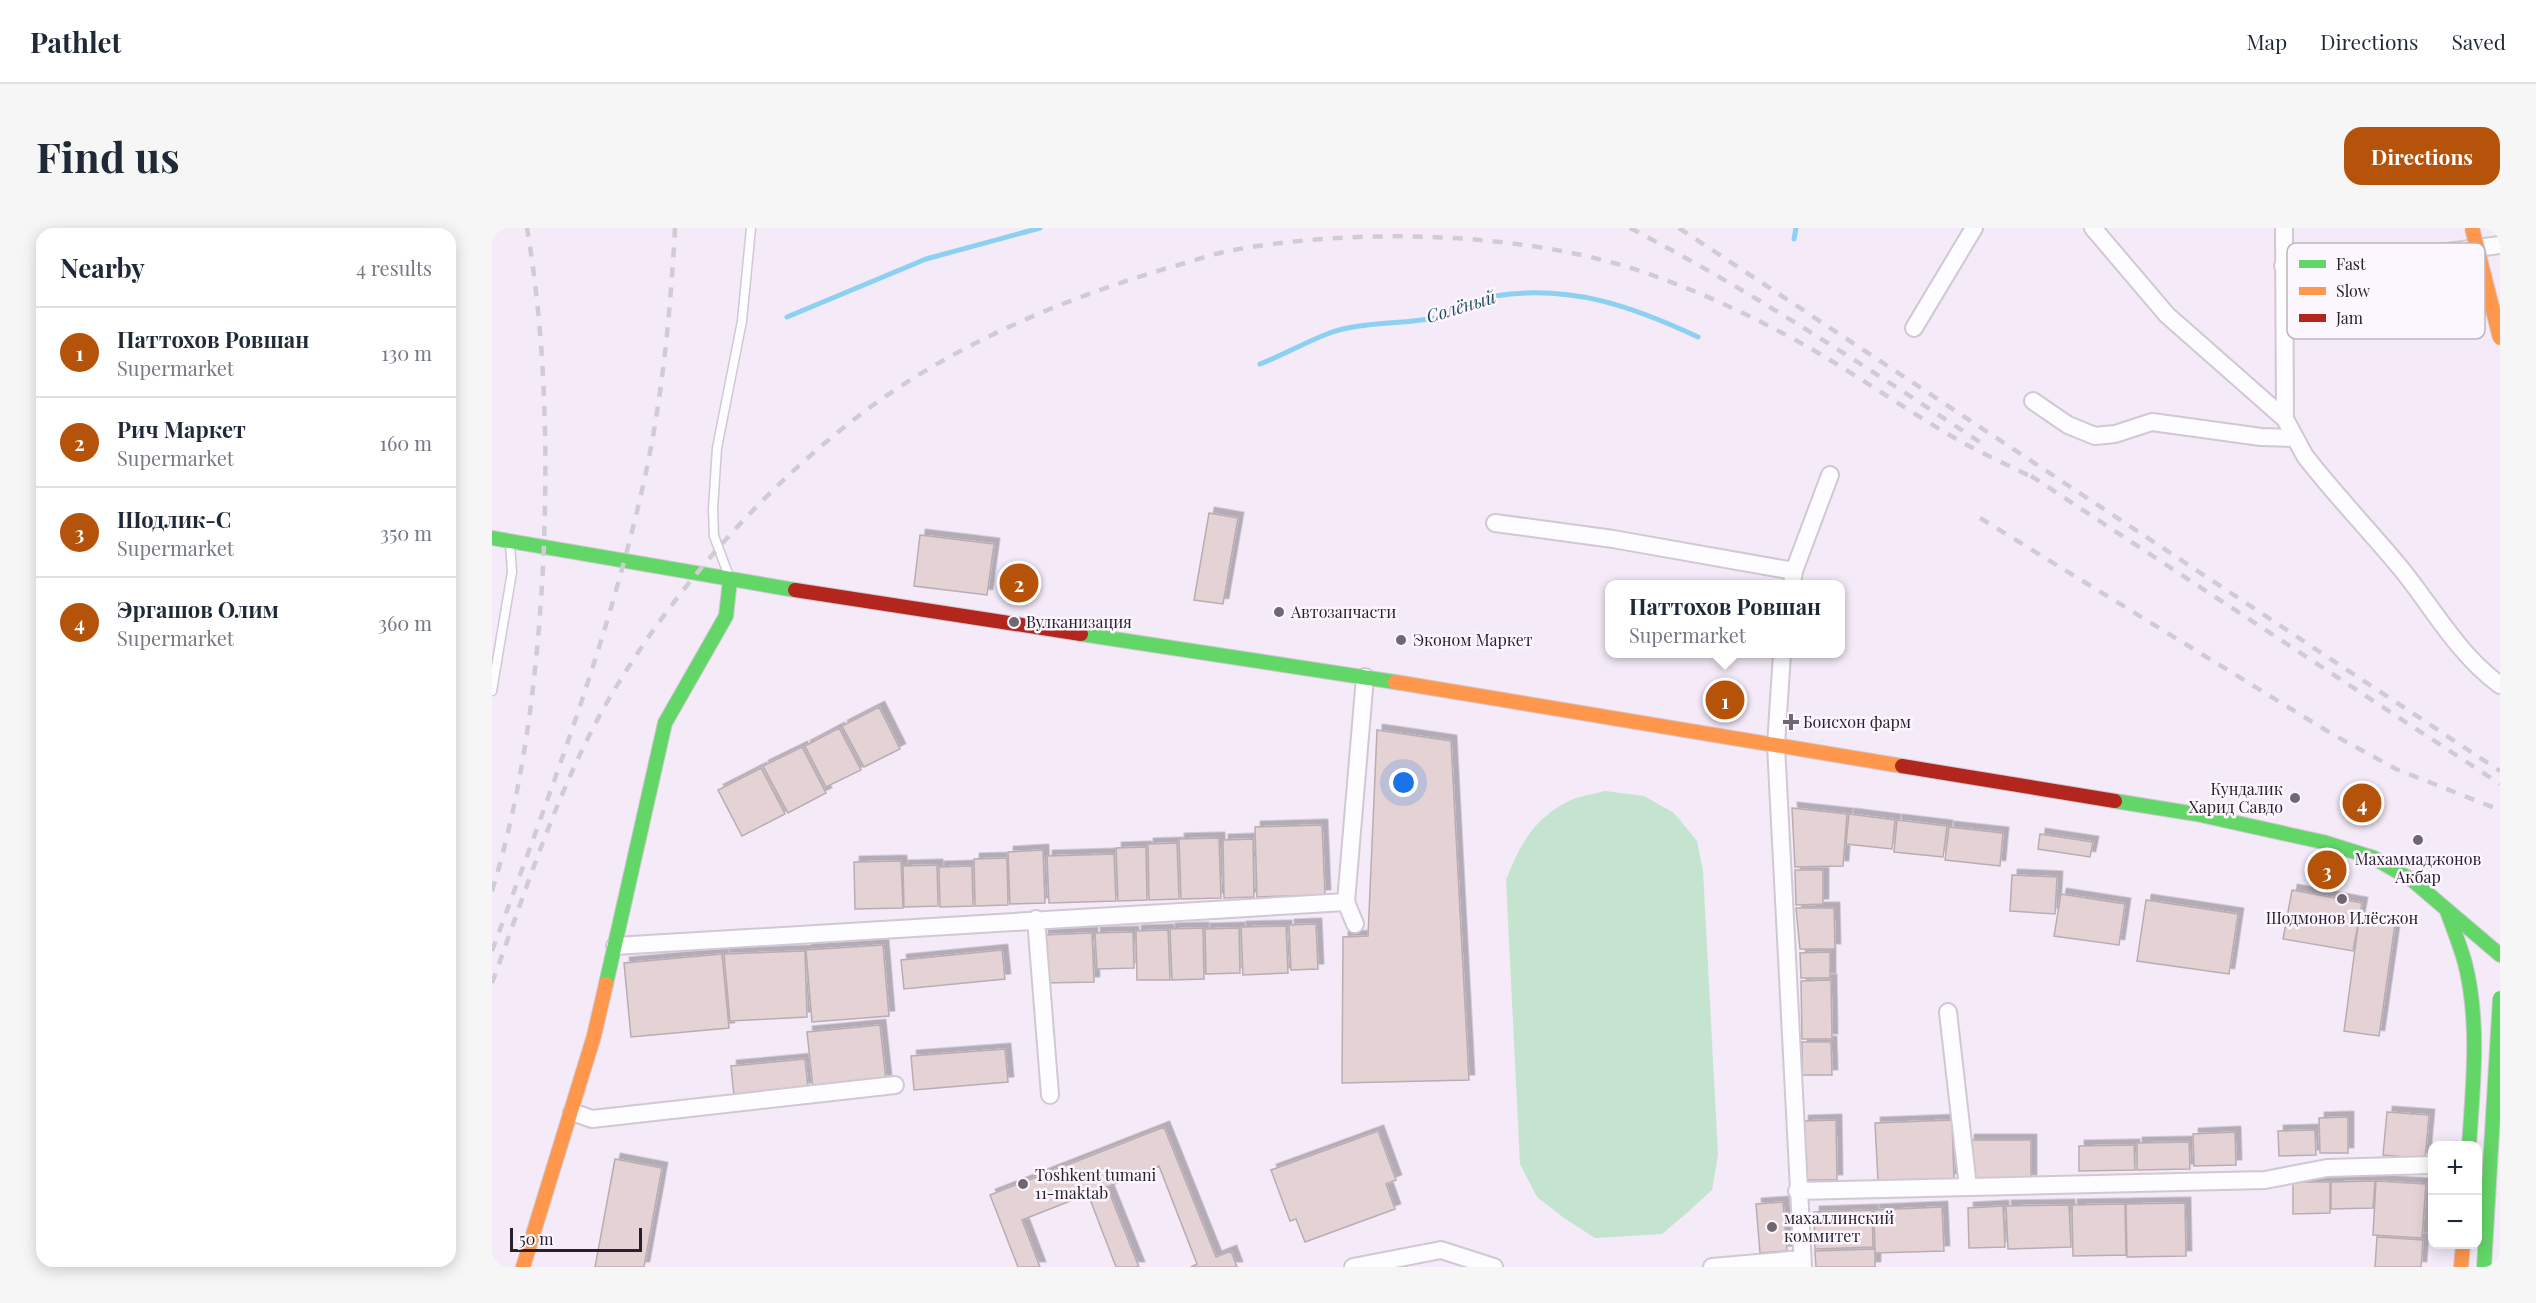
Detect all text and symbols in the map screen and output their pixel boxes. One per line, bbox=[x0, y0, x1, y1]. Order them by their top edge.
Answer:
text: Pathlet bbox=[30, 23, 121, 60]
text: Map bbox=[2246, 27, 2287, 55]
text: Directions bbox=[2320, 27, 2418, 55]
text: Saved bbox=[2451, 27, 2506, 55]
button: Directions bbox=[2344, 127, 2500, 185]
text: Find us bbox=[36, 128, 180, 184]
legend bbox=[2287, 243, 2485, 339]
text: Nearby bbox=[60, 250, 145, 285]
text: Fast bbox=[2336, 253, 2366, 274]
text: 4 results bbox=[356, 254, 432, 281]
text: Slow bbox=[2336, 280, 2371, 301]
water label: Солёный bbox=[1423, 284, 1499, 328]
text: Jam bbox=[2335, 307, 2363, 328]
text: Паттохов Ровшан bbox=[117, 324, 309, 354]
text: 1 bbox=[76, 339, 83, 366]
text: 130 m bbox=[381, 339, 432, 366]
text: Supermarket bbox=[117, 354, 234, 381]
text: Рич Маркет bbox=[117, 414, 246, 444]
text: 2 bbox=[74, 429, 85, 456]
text: 160 m bbox=[380, 429, 432, 456]
text: Supermarket bbox=[117, 444, 234, 471]
text: Шодлик-С bbox=[117, 504, 231, 534]
text: 3 bbox=[75, 519, 84, 546]
text: 350 m bbox=[380, 519, 432, 546]
text: Supermarket bbox=[117, 534, 234, 561]
pin: 2 bbox=[1000, 560, 1038, 606]
popup bbox=[1605, 580, 1845, 658]
text: Паттохов Ровшан bbox=[1629, 591, 1821, 621]
text: Эргашов Олим bbox=[117, 594, 279, 624]
place label: Автозапчасти bbox=[1290, 601, 1396, 622]
marker: Автозапчасти bbox=[1272, 605, 1286, 619]
text: 4 bbox=[74, 609, 85, 636]
text: 360 m bbox=[378, 609, 432, 636]
place label: Вулканизация bbox=[1026, 611, 1132, 632]
marker: Вулканизация bbox=[1007, 615, 1021, 629]
text: Supermarket bbox=[1629, 621, 1746, 648]
text: Supermarket bbox=[117, 624, 234, 651]
place label: Эконом Маркет bbox=[1413, 629, 1533, 650]
marker: Эконом Маркет bbox=[1394, 633, 1408, 647]
pin: 1 bbox=[1706, 678, 1744, 722]
place label: Боисхон фарм bbox=[1803, 711, 1911, 732]
marker: Боисхон фарм bbox=[1784, 715, 1798, 729]
your location bbox=[1389, 768, 1418, 797]
place label: Кундалик Харид Савдо bbox=[2189, 778, 2283, 817]
pin: 4 bbox=[2342, 780, 2382, 826]
marker: Кундалик Харид Савдо bbox=[2288, 791, 2302, 805]
marker: Махаммаджонов Акбар bbox=[2411, 833, 2425, 847]
pin: 3 bbox=[2308, 848, 2346, 892]
place label: Махаммаджонов Акбар bbox=[2355, 848, 2481, 887]
marker: Шодмонов Илёсжон bbox=[2335, 892, 2349, 906]
place label: Шодмонов Илёсжон bbox=[2266, 907, 2418, 928]
map controls bbox=[2428, 1141, 2482, 1249]
button: + bbox=[2428, 1141, 2482, 1195]
place label: Toshkent tumani 11-maktab bbox=[1035, 1164, 1156, 1203]
marker: Toshkent tumani 11-maktab bbox=[1016, 1177, 1030, 1191]
button: − bbox=[2428, 1195, 2482, 1249]
place label: махаллинский коммитет bbox=[1784, 1207, 1894, 1246]
marker: махаллинский коммитет bbox=[1765, 1220, 1779, 1234]
scale bar bbox=[510, 1225, 642, 1252]
text: 50 m bbox=[519, 1228, 553, 1249]

